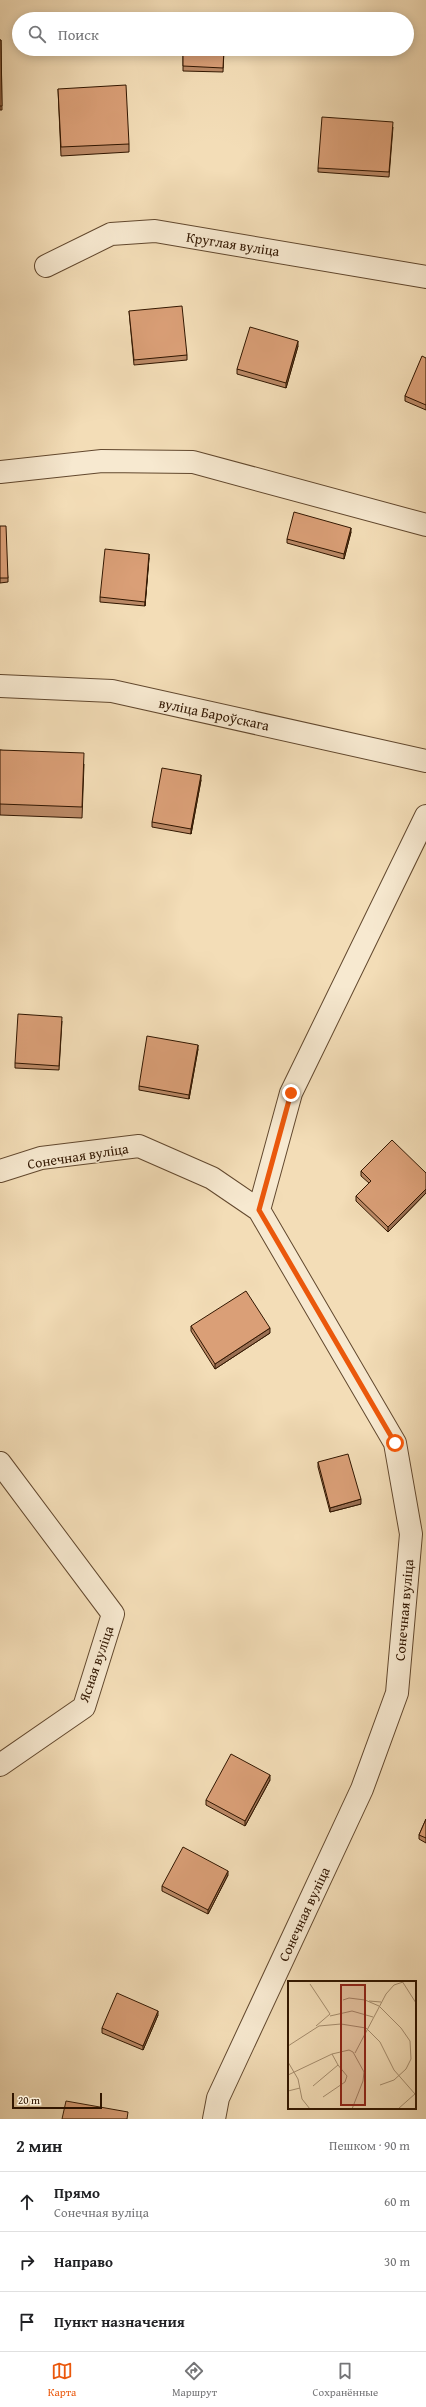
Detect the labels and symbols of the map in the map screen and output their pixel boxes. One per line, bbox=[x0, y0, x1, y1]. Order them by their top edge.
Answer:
street label: Круглая вуліца bbox=[185, 227, 281, 261]
street label: вуліца Бароўскага bbox=[157, 693, 271, 736]
route end bbox=[282, 1084, 300, 1102]
street label: Сонечная вуліца bbox=[26, 1138, 130, 1174]
route start bbox=[386, 1434, 404, 1452]
street label: Сонечная вуліца bbox=[390, 1558, 418, 1662]
street label: Ясная вуліца bbox=[73, 1623, 119, 1706]
street label: Сонечная вуліца bbox=[273, 1863, 335, 1965]
inset map bbox=[288, 1981, 416, 2109]
scale bar bbox=[12, 2091, 102, 2110]

